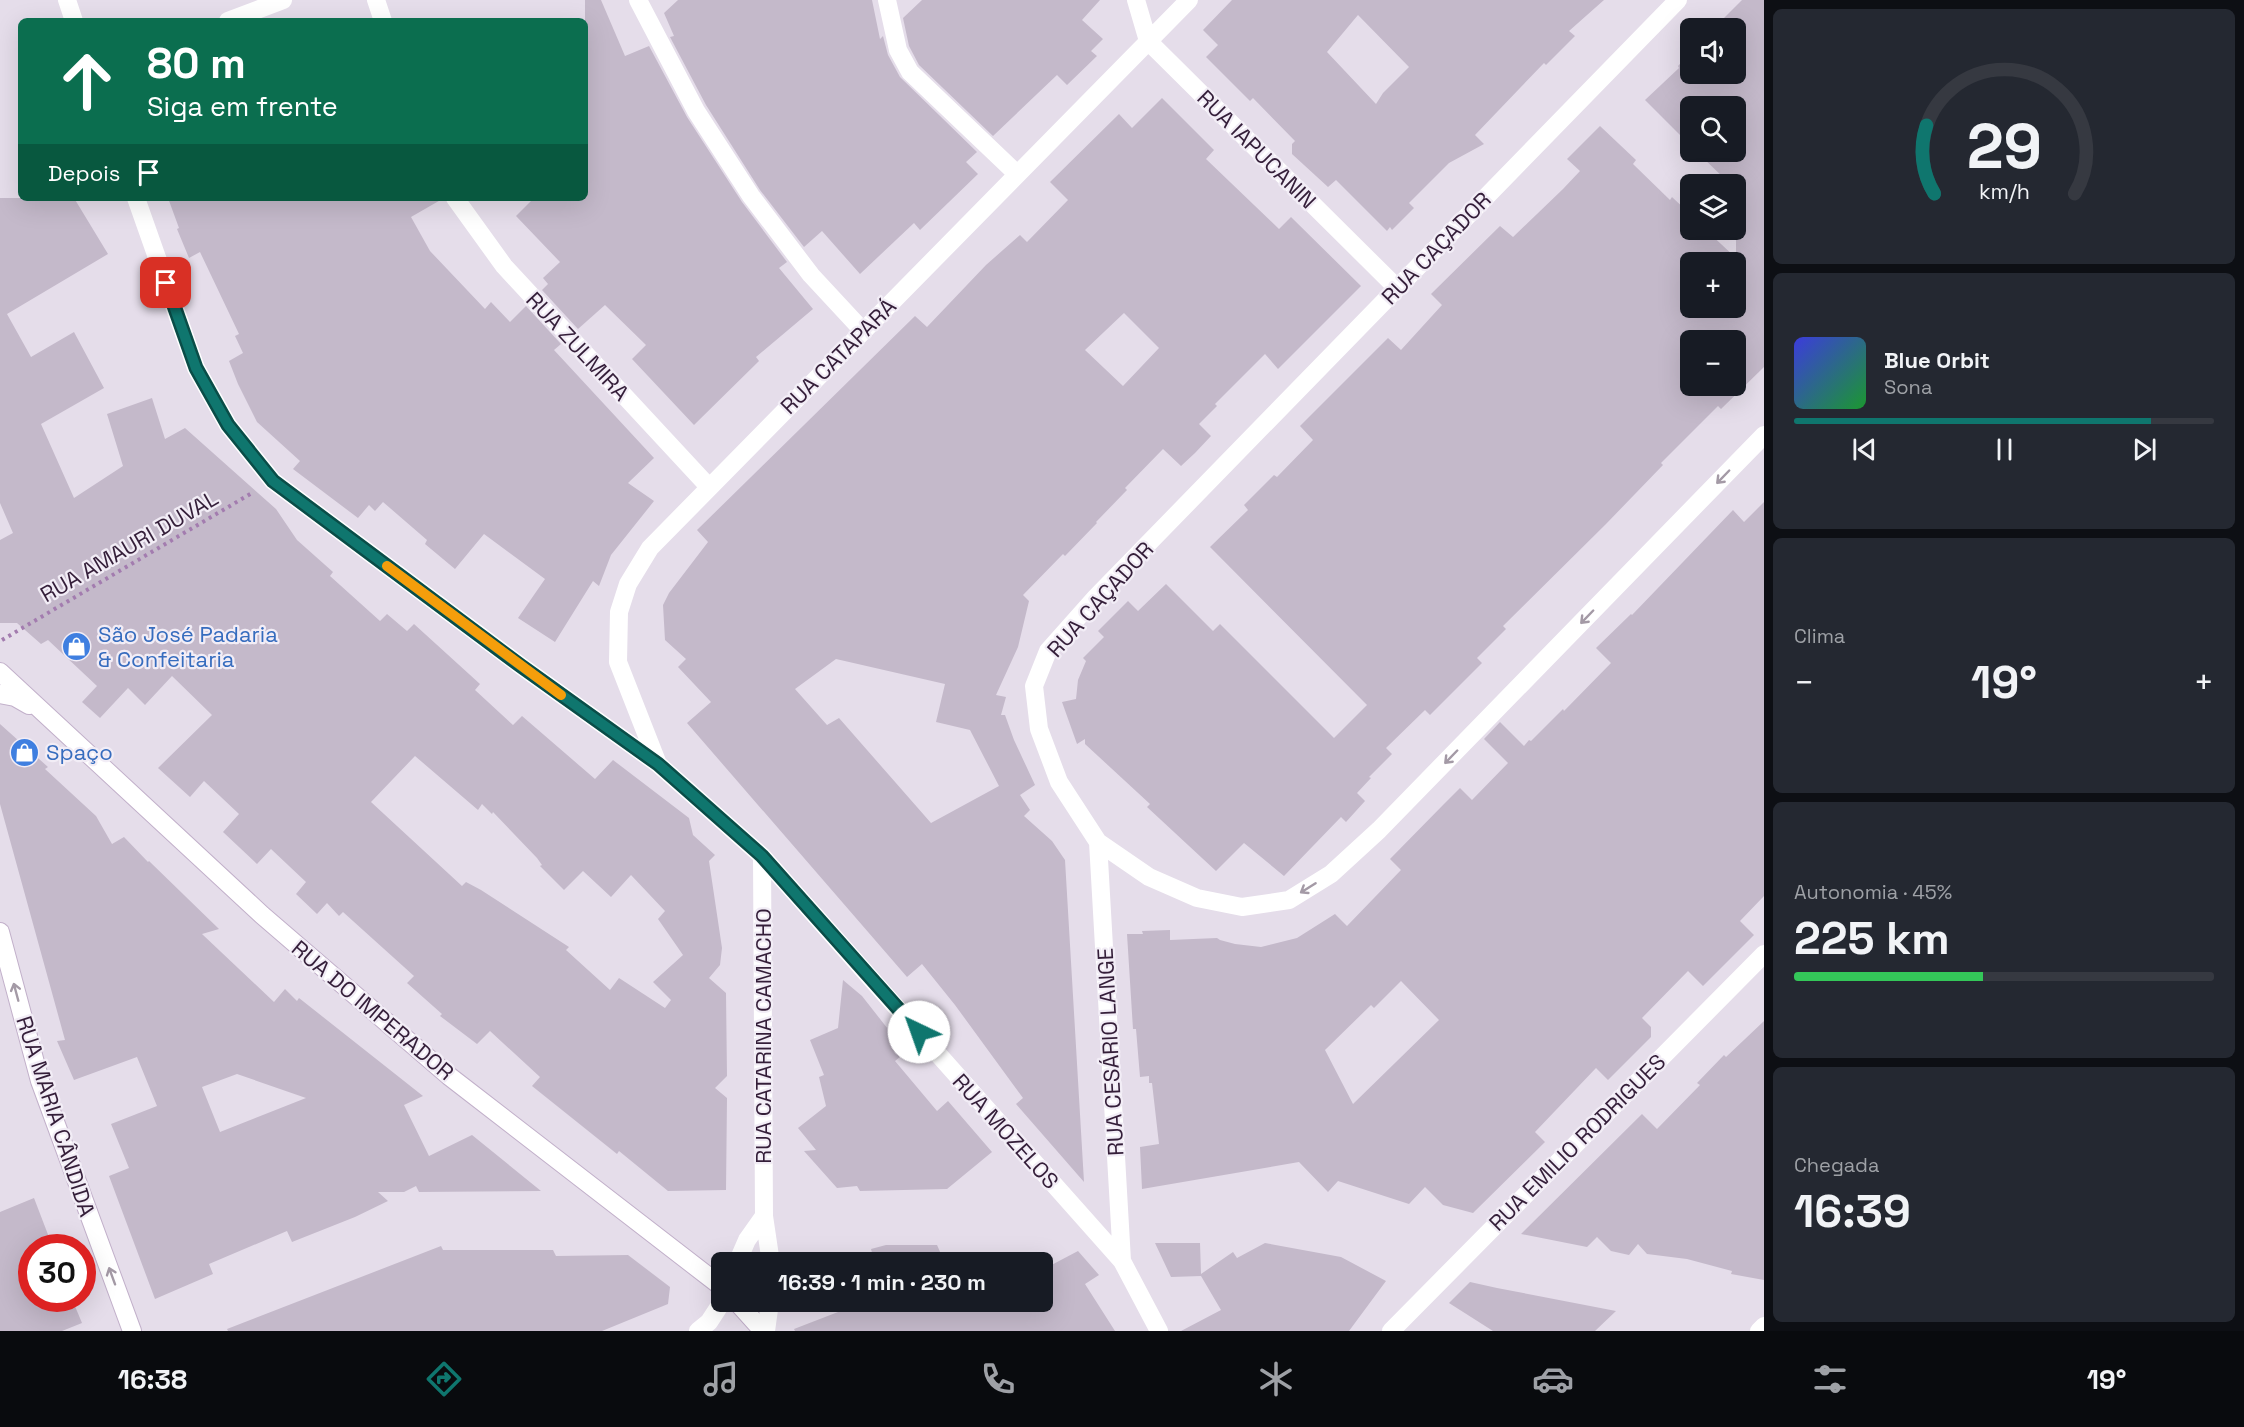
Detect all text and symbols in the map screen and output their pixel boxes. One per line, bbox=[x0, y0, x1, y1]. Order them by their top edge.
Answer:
map controls bbox=[1680, 18, 1746, 396]
button: sound bbox=[1680, 18, 1746, 84]
text: 80 m bbox=[147, 37, 246, 90]
icon: ahead bbox=[48, 42, 126, 120]
street label: RUA IAPUCANIN bbox=[1192, 84, 1322, 214]
text: Siga em frente bbox=[147, 89, 338, 124]
button: search bbox=[1680, 96, 1746, 162]
text: 29 bbox=[1966, 107, 2042, 186]
icon: arrive bbox=[132, 156, 165, 189]
text: Depois bbox=[48, 159, 120, 187]
button: layers bbox=[1680, 174, 1746, 240]
text: km/h bbox=[1978, 178, 2030, 205]
street label: RUA CAÇADOR bbox=[1375, 186, 1497, 310]
button: + bbox=[1680, 252, 1746, 318]
pin bbox=[140, 257, 191, 308]
icon: arrive bbox=[149, 266, 182, 299]
street label: RUA ZULMIRA bbox=[520, 286, 636, 406]
street label: RUA CATAPARÁ bbox=[774, 292, 902, 420]
button: − bbox=[1680, 330, 1746, 396]
text: Blue Orbit bbox=[1884, 346, 1990, 374]
text: Sona bbox=[1884, 374, 1932, 400]
icon: previous bbox=[1848, 433, 1881, 466]
icon: pause bbox=[1988, 433, 2021, 466]
icon: next bbox=[2128, 433, 2161, 466]
one-way arrow bbox=[1717, 469, 1731, 484]
street label: RUA AMAURI DUVAL bbox=[35, 484, 223, 608]
street label: RUA CAÇADOR bbox=[1041, 535, 1159, 663]
one-way arrow bbox=[1580, 609, 1595, 624]
place label: São José Padaria & Confeitaria bbox=[98, 620, 278, 673]
text: Clima bbox=[1794, 623, 1845, 649]
shop icon: São José Padaria & Confeitaria bbox=[61, 631, 93, 663]
text: 19° bbox=[1971, 654, 2037, 711]
text: − bbox=[1794, 662, 1814, 704]
text: + bbox=[2194, 662, 2214, 704]
shop icon: Spaço bbox=[9, 736, 41, 768]
place label: Spaço bbox=[46, 738, 113, 766]
one-way arrow bbox=[1444, 749, 1459, 764]
text: Autonomia · 45% bbox=[1794, 879, 1952, 905]
one-way arrow bbox=[1300, 882, 1317, 894]
street label: RUA CATARINA CAMACHO bbox=[749, 908, 777, 1164]
text: 225 km bbox=[1794, 910, 1950, 967]
street label: RUA DO IMPERADOR bbox=[286, 934, 460, 1086]
street label: RUA CESÁRIO LANGE bbox=[1091, 947, 1129, 1157]
one-way arrow bbox=[10, 983, 21, 1002]
position arrow bbox=[887, 1000, 951, 1064]
street label: RUA MARIA CÂNDIDA bbox=[10, 1012, 102, 1220]
street label: RUA EMILIO RODRIGUES bbox=[1483, 1048, 1671, 1236]
street label: RUA MOZELOS bbox=[947, 1067, 1065, 1195]
text: Chegada bbox=[1794, 1152, 1879, 1178]
text: 16:39 bbox=[1794, 1183, 1911, 1240]
speed limit sign: 30 bbox=[18, 1234, 96, 1312]
one-way arrow bbox=[105, 1267, 116, 1286]
text: 16:39 · 1 min · 230 m bbox=[778, 1268, 986, 1296]
icon: directions bbox=[423, 1358, 465, 1400]
icon: music bbox=[700, 1358, 742, 1400]
icon: phone bbox=[977, 1358, 1019, 1400]
icon: climate bbox=[1255, 1358, 1297, 1400]
icon: car bbox=[1532, 1358, 1574, 1400]
icon: filters bbox=[1809, 1358, 1851, 1400]
text: 16:38 bbox=[118, 1362, 187, 1397]
text: 19° bbox=[2087, 1362, 2126, 1397]

